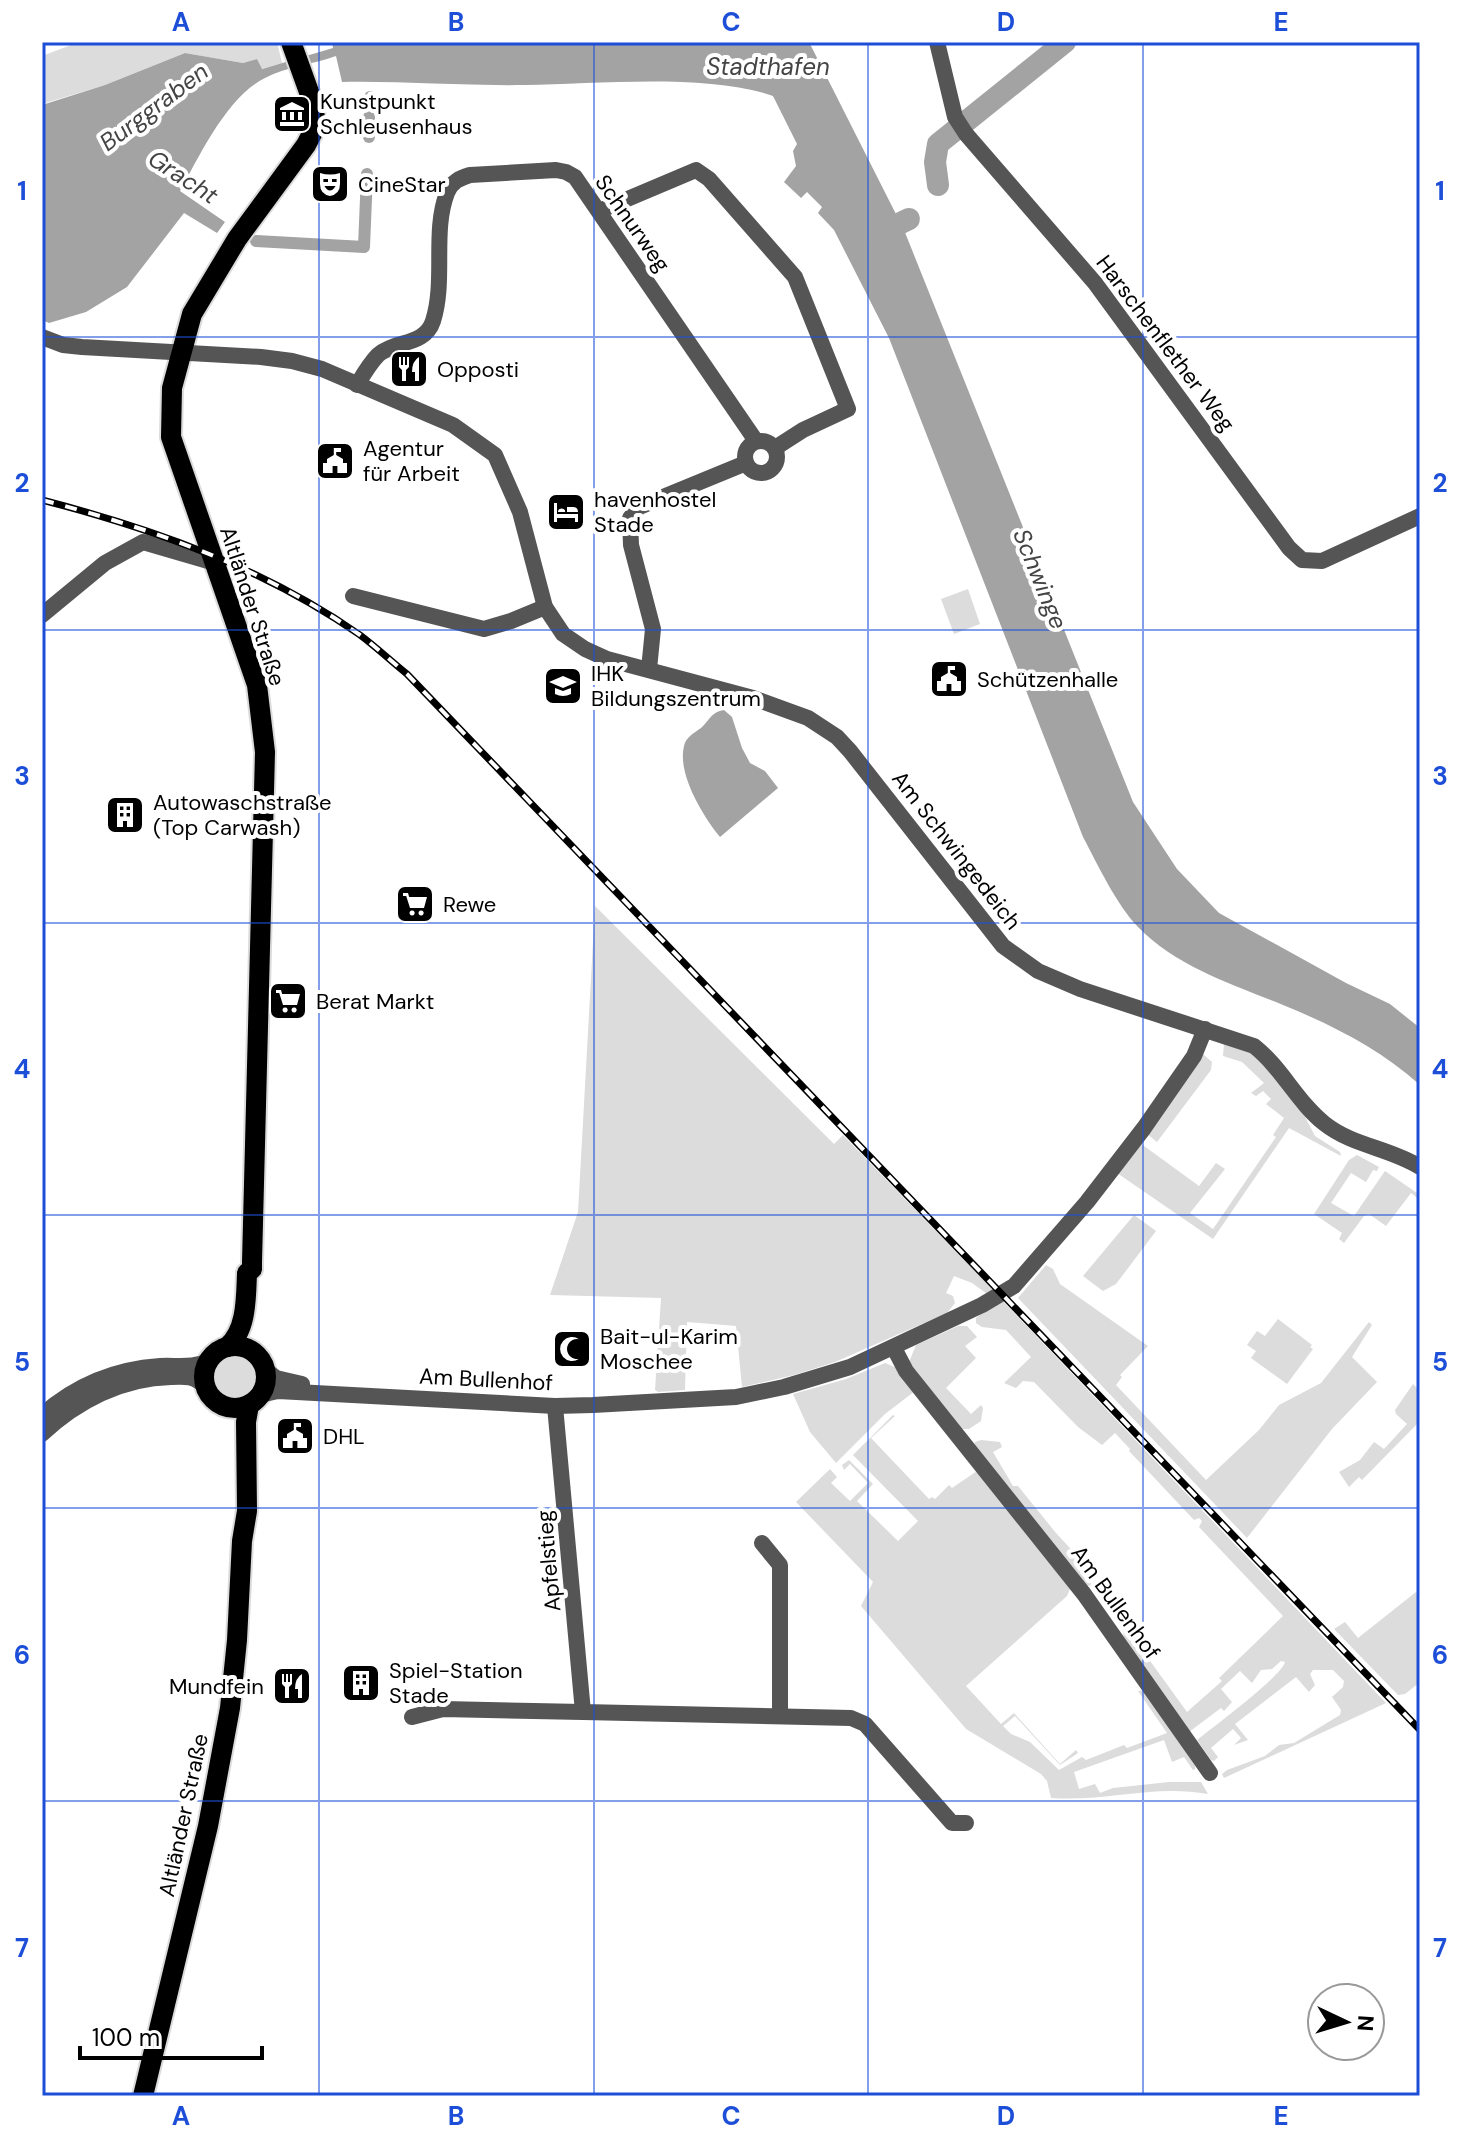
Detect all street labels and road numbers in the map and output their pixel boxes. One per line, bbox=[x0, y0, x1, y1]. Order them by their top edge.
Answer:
street label: Schnurweg bbox=[588, 169, 677, 278]
street label: Harschenflether Weg bbox=[1090, 249, 1241, 437]
street label: Altländer Straße bbox=[213, 523, 292, 690]
street label: Am Schwingedeich bbox=[885, 765, 1028, 936]
street label: Am Bullenhof bbox=[418, 1362, 554, 1397]
street label: Apfelstieg bbox=[530, 1509, 567, 1613]
street label: Am Bullenhof bbox=[1064, 1540, 1167, 1665]
street label: Altländer Straße bbox=[152, 1731, 215, 1899]

